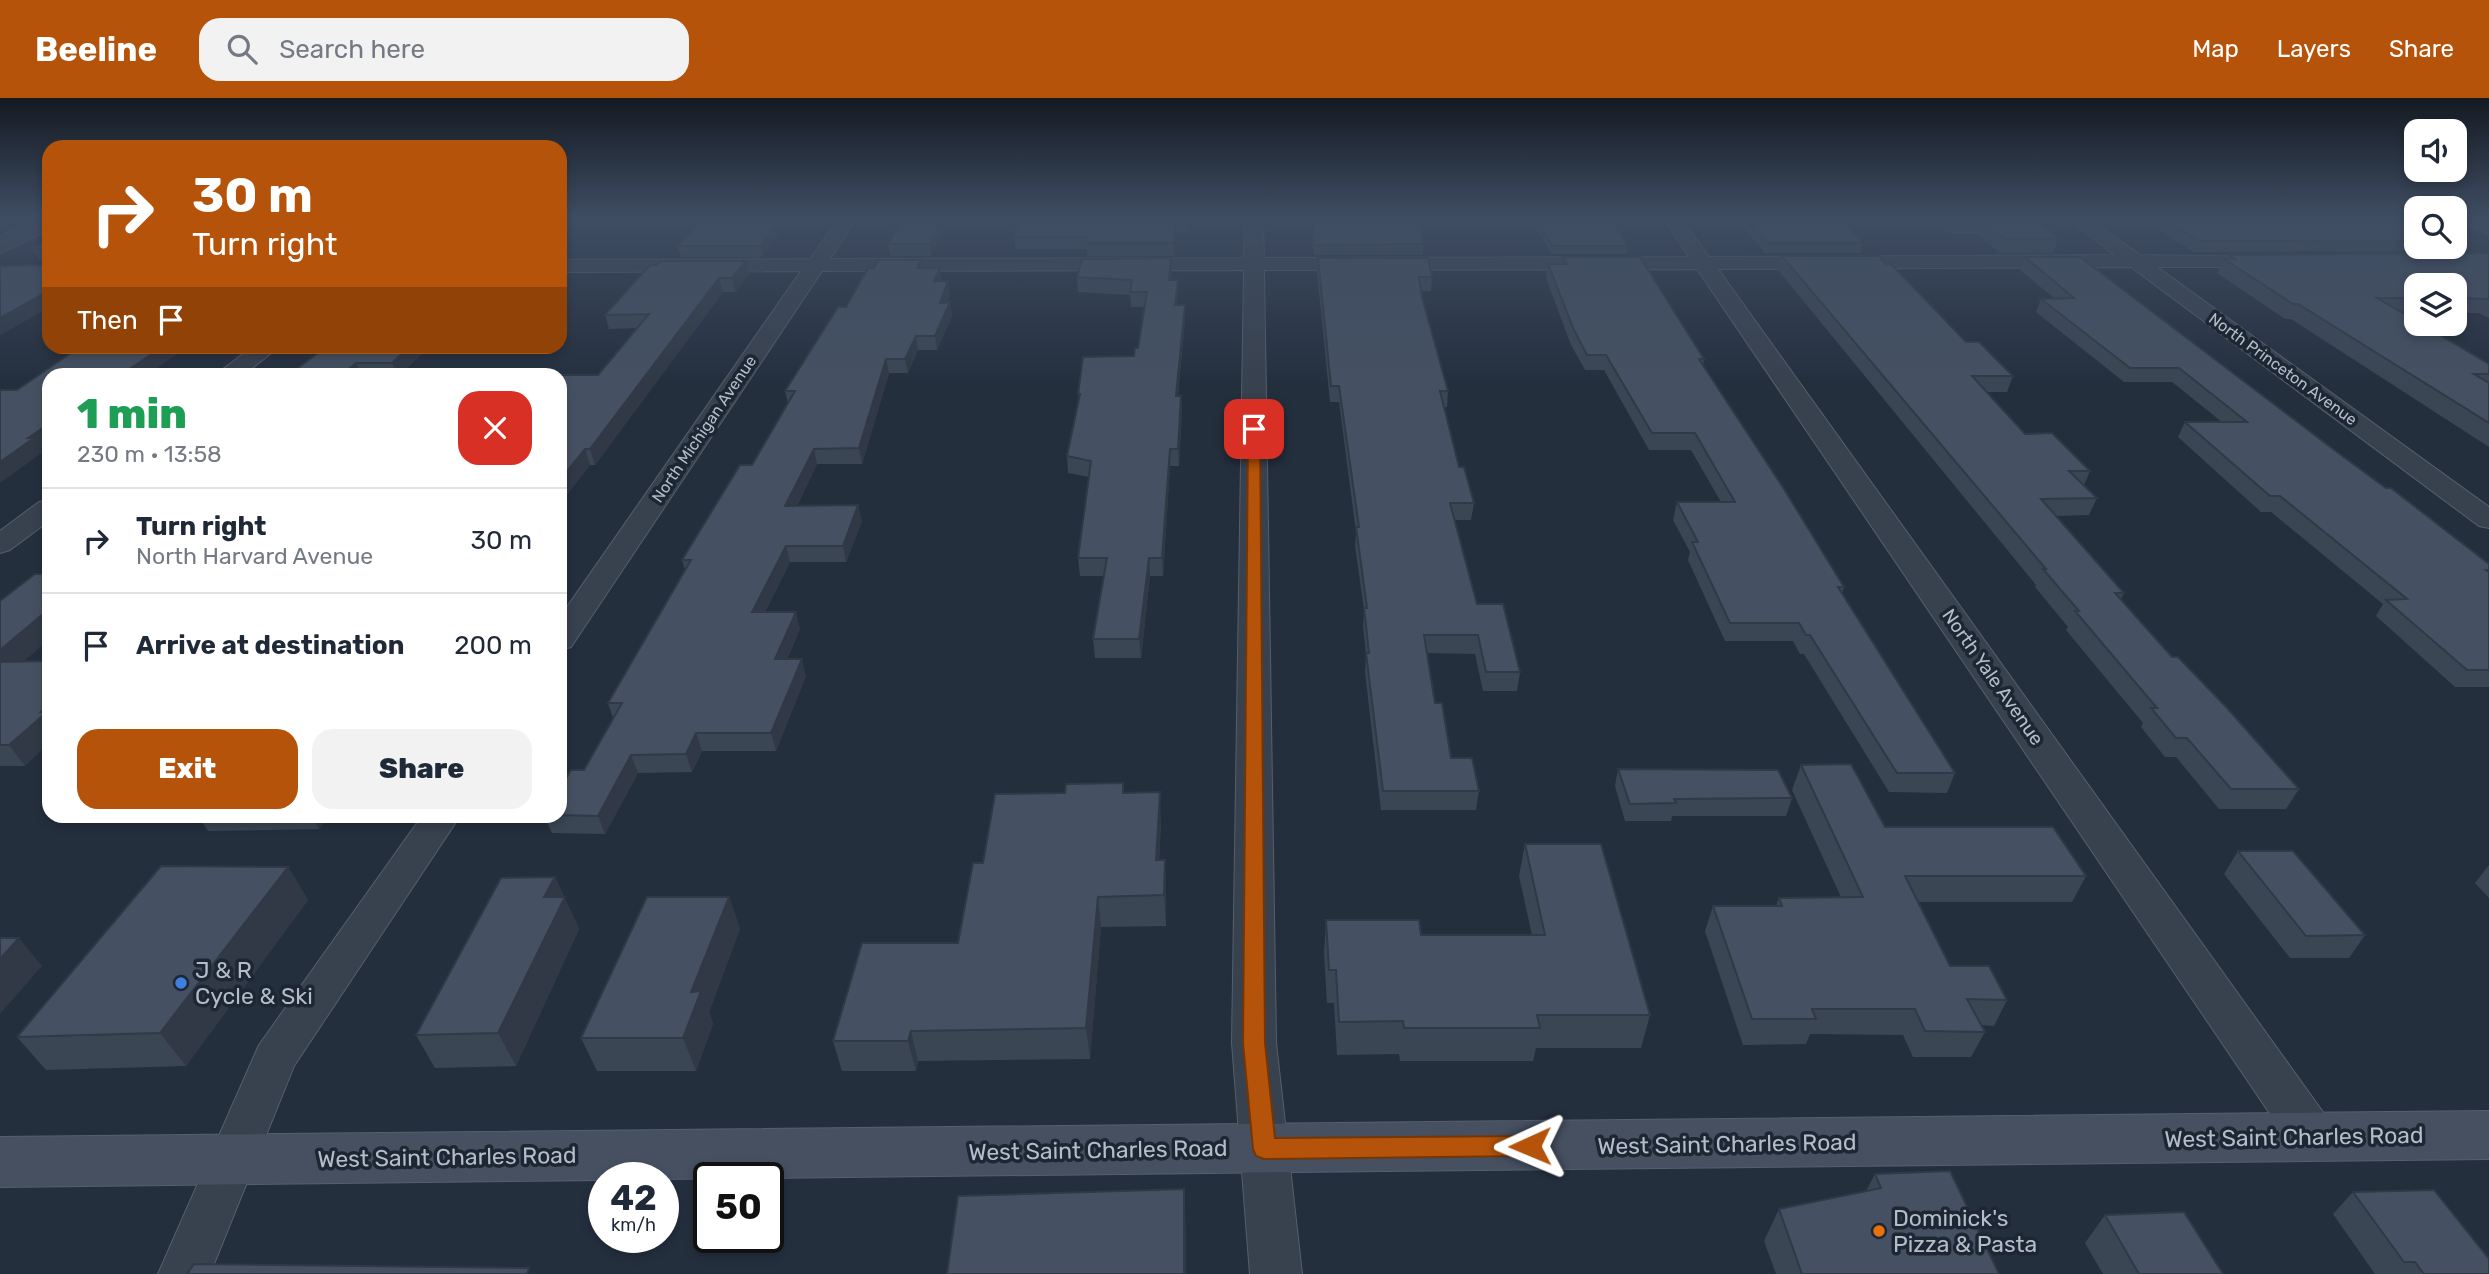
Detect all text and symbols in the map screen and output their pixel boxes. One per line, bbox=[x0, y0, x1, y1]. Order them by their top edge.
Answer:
search box bbox=[199, 18, 689, 81]
text: Beeline bbox=[35, 30, 157, 69]
icon: search bbox=[223, 30, 261, 68]
text: Search here bbox=[279, 34, 425, 65]
text: Map bbox=[2192, 35, 2239, 63]
text: Layers bbox=[2277, 35, 2351, 63]
text: Share bbox=[2389, 35, 2454, 63]
map controls bbox=[2404, 119, 2467, 336]
button: sound bbox=[2404, 119, 2467, 182]
text: 30 m bbox=[192, 166, 313, 224]
icon: right bbox=[77, 168, 168, 259]
button: search bbox=[2404, 196, 2467, 259]
text: Turn right bbox=[192, 225, 337, 263]
button: layers bbox=[2404, 273, 2467, 336]
icon: arrive bbox=[152, 301, 190, 339]
text: Then bbox=[77, 305, 138, 336]
street label: North Princeton Avenue bbox=[2205, 309, 2361, 429]
street label: North Michigan Avenue bbox=[648, 352, 760, 506]
text: 1 min bbox=[77, 389, 187, 439]
button: close bbox=[458, 391, 532, 465]
pin bbox=[1224, 399, 1284, 459]
icon: arrive bbox=[1235, 410, 1273, 448]
text: 230 m · 13:58 bbox=[77, 440, 222, 468]
text: Turn right bbox=[136, 511, 266, 542]
icon: right bbox=[77, 522, 115, 560]
text: 30 m bbox=[470, 525, 532, 556]
text: North Harvard Avenue bbox=[136, 542, 373, 570]
street label: North Yale Avenue bbox=[1937, 604, 2049, 750]
icon: arrive bbox=[77, 627, 115, 665]
text: Arrive at destination bbox=[136, 630, 404, 661]
text: 200 m bbox=[454, 630, 532, 661]
button: Exit bbox=[77, 729, 298, 809]
button: Share bbox=[312, 729, 532, 809]
place label: J & R Cycle & Ski bbox=[195, 956, 313, 1010]
marker: J & R Cycle & Ski bbox=[173, 975, 189, 991]
position arrow bbox=[1493, 1109, 1567, 1183]
street label: West Saint Charles Road bbox=[2164, 1121, 2424, 1153]
street label: West Saint Charles Road bbox=[1597, 1128, 1857, 1160]
street label: West Saint Charles Road bbox=[968, 1134, 1228, 1166]
street label: West Saint Charles Road bbox=[317, 1141, 577, 1173]
speed limit sign: 50 bbox=[693, 1162, 784, 1253]
text: 42 bbox=[610, 1177, 657, 1219]
place label: Dominick's Pizza & Pasta bbox=[1893, 1204, 2037, 1258]
text: km/h bbox=[611, 1214, 656, 1236]
marker: Dominick's Pizza & Pasta bbox=[1871, 1223, 1887, 1239]

